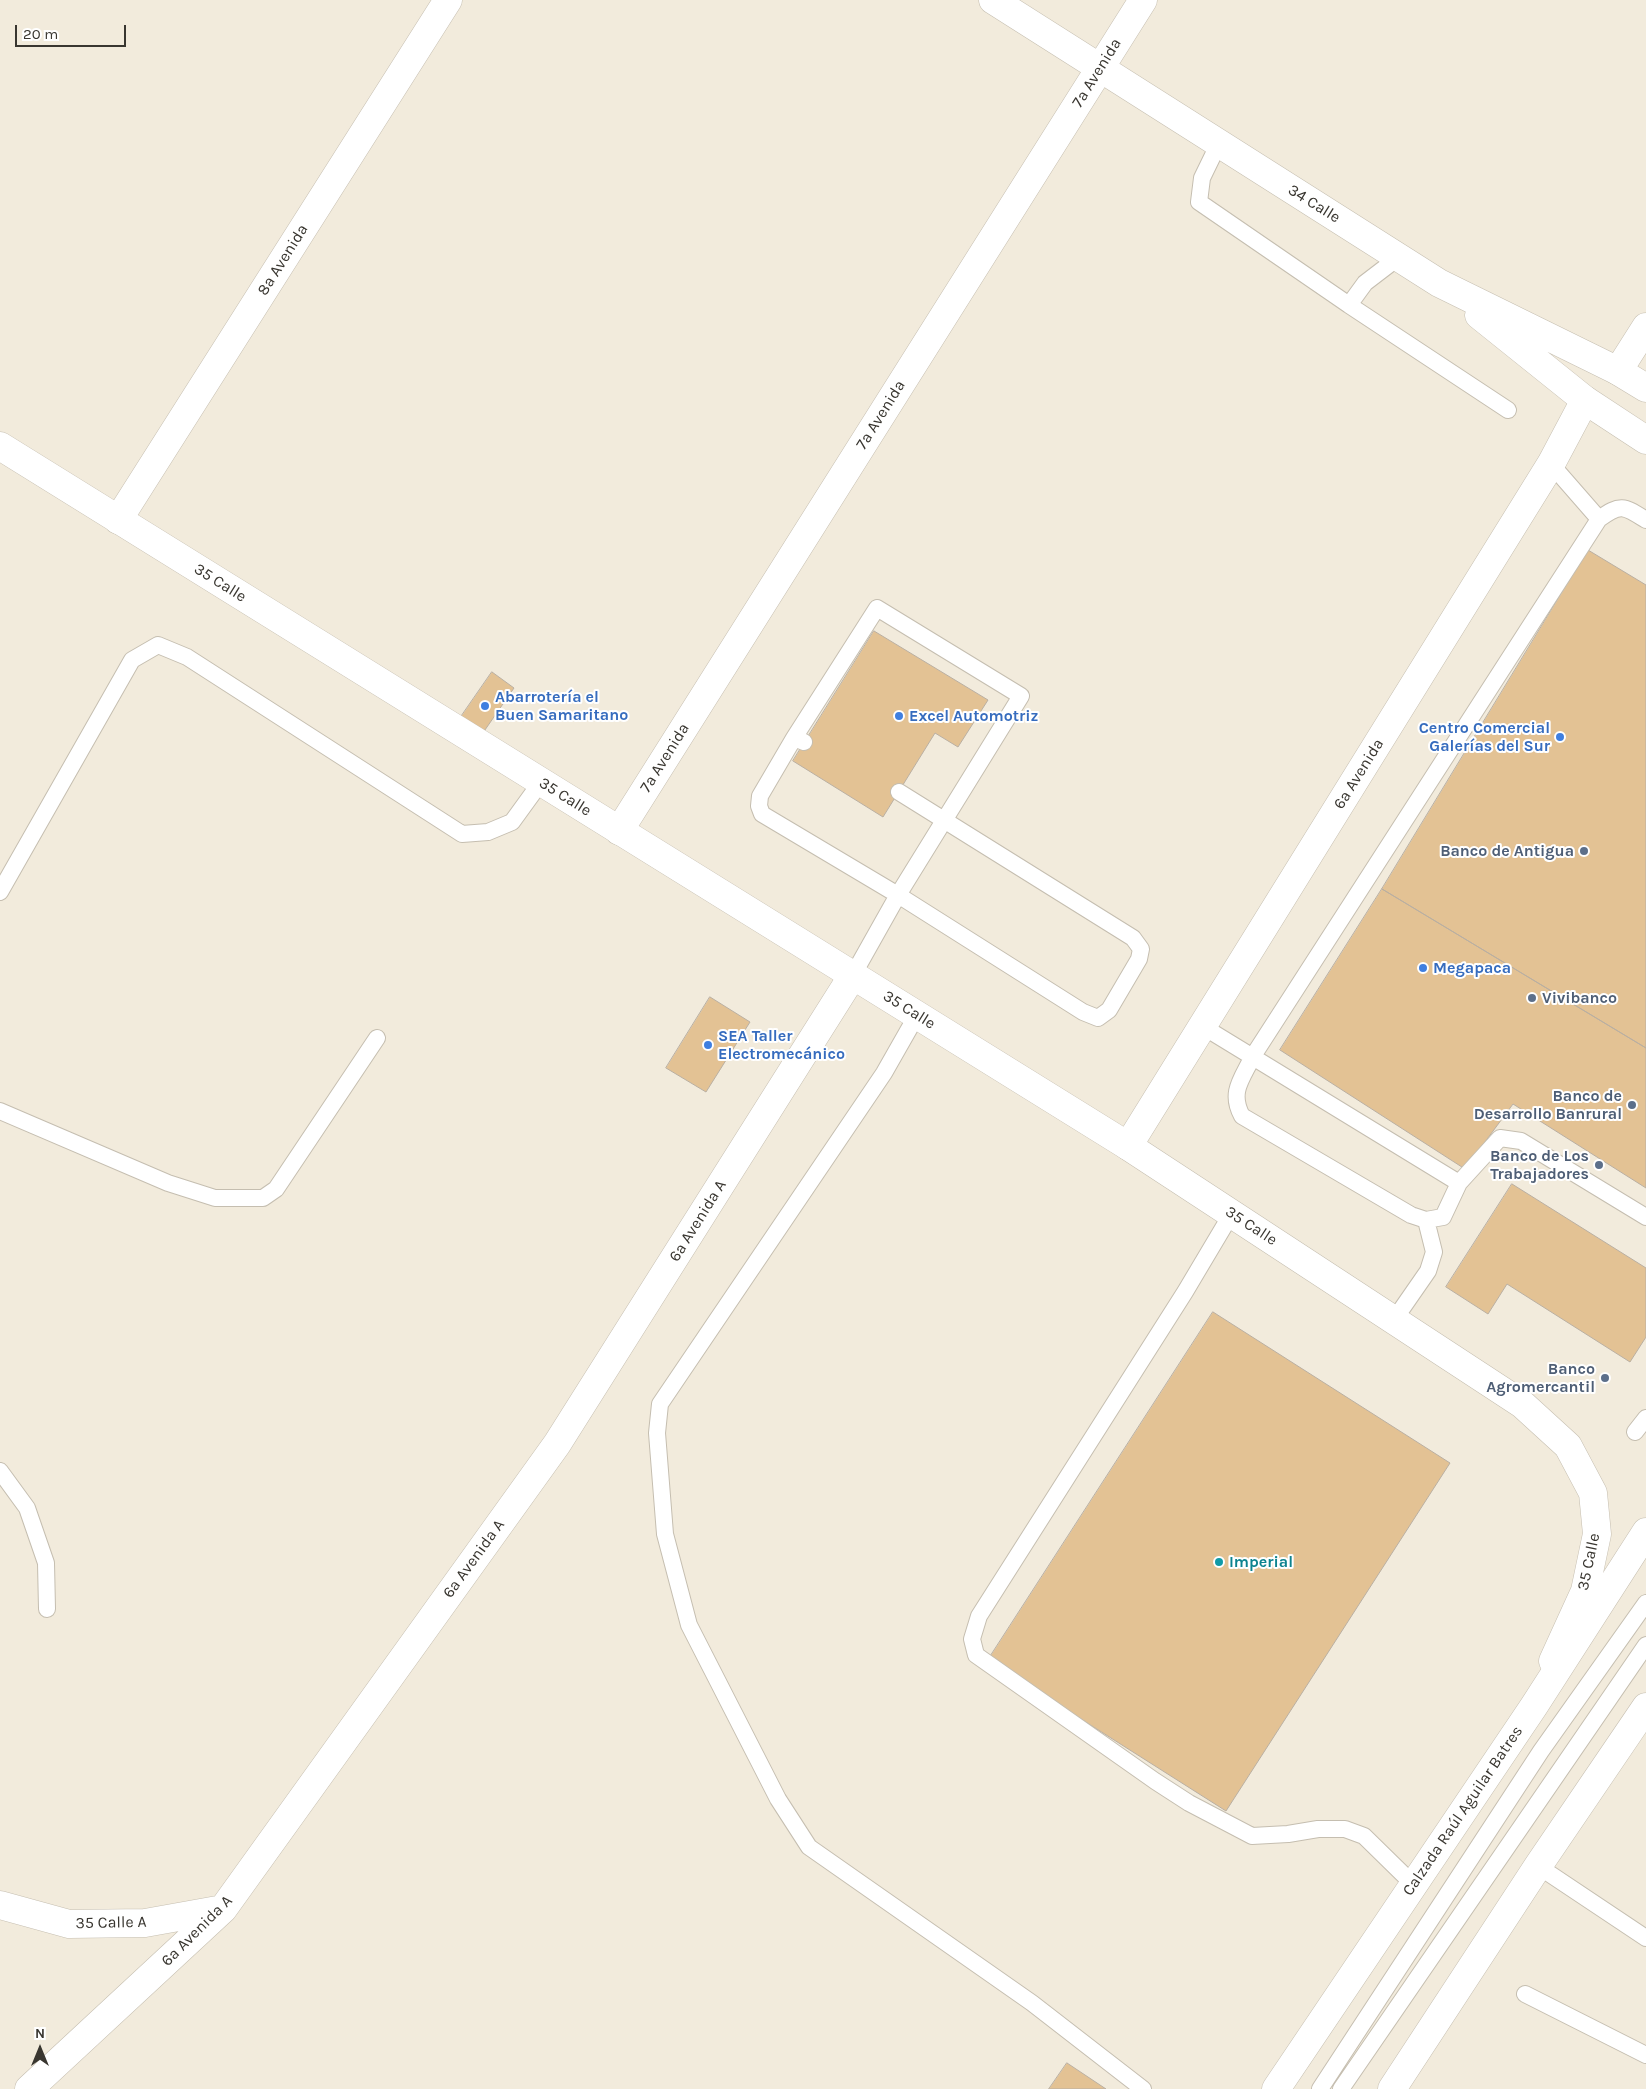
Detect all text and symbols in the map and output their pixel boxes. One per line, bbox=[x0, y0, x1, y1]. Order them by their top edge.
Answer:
scale bar bbox=[18, 15, 129, 47]
text: 20 m bbox=[23, 25, 58, 43]
street label: 7a Avenida bbox=[1068, 35, 1126, 111]
street label: 34 Calle bbox=[1284, 180, 1344, 228]
street label: 8a Avenida bbox=[254, 221, 312, 299]
street label: 7a Avenida bbox=[852, 377, 910, 453]
street label: 35 Calle bbox=[190, 559, 250, 607]
place label: Abarrotería el Buen Samaritano bbox=[495, 687, 628, 725]
marker: Abarrotería el Buen Samaritano bbox=[479, 700, 491, 712]
place label: Excel Automotriz bbox=[909, 706, 1039, 726]
marker: Excel Automotriz bbox=[893, 710, 905, 722]
place label: Centro Comercial Galerías del Sur bbox=[1419, 718, 1550, 756]
street label: 7a Avenida bbox=[636, 720, 694, 796]
marker: Centro Comercial Galerías del Sur bbox=[1554, 731, 1566, 743]
street label: 6a Avenida bbox=[1330, 735, 1388, 813]
street label: 35 Calle bbox=[535, 773, 595, 821]
place label: Banco de Antigua bbox=[1440, 841, 1574, 861]
marker: Banco de Antigua bbox=[1578, 845, 1590, 857]
place label: Megapaca bbox=[1433, 958, 1511, 978]
marker: Megapaca bbox=[1417, 962, 1429, 974]
street label: 35 Calle bbox=[879, 986, 939, 1034]
place label: Vivibanco bbox=[1542, 988, 1617, 1008]
marker: Vivibanco bbox=[1526, 992, 1538, 1004]
place label: SEA Taller Electromecánico bbox=[718, 1026, 845, 1064]
marker: SEA Taller Electromecánico bbox=[702, 1039, 714, 1051]
place label: Banco de Desarrollo Banrural bbox=[1474, 1086, 1622, 1124]
marker: Banco de Desarrollo Banrural bbox=[1626, 1099, 1638, 1111]
place label: Banco de Los Trabajadores bbox=[1490, 1146, 1589, 1184]
marker: Banco de Los Trabajadores bbox=[1593, 1159, 1605, 1171]
street label: 6a Avenida A bbox=[665, 1177, 731, 1265]
street label: 35 Calle bbox=[1221, 1202, 1281, 1250]
place label: Banco Agromercantil bbox=[1486, 1359, 1595, 1397]
marker: Banco Agromercantil bbox=[1599, 1372, 1611, 1384]
street label: 6a Avenida A bbox=[439, 1516, 509, 1602]
street label: 35 Calle bbox=[1574, 1532, 1604, 1592]
place label: Imperial bbox=[1229, 1552, 1293, 1572]
marker: Imperial bbox=[1213, 1556, 1225, 1568]
street label: Calzada Raúl Aguilar Batres bbox=[1399, 1722, 1527, 1900]
street label: 6a Avenida A bbox=[157, 1891, 237, 1971]
street label: 35 Calle A bbox=[75, 1913, 147, 1933]
north arrow bbox=[15, 2024, 65, 2074]
text: N bbox=[35, 2025, 45, 2042]

